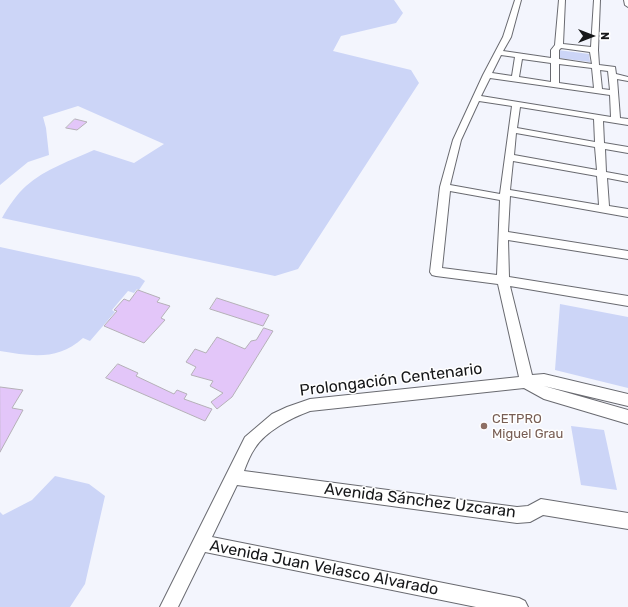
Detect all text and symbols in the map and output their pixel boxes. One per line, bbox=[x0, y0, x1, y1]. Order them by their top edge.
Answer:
north arrow bbox=[572, 16, 612, 56]
text: N bbox=[598, 32, 611, 40]
street label: Prolongación Centenario bbox=[298, 359, 484, 401]
place label: CETPRO Miguel Grau bbox=[492, 411, 563, 442]
marker: CETPRO Miguel Grau bbox=[479, 421, 489, 431]
street label: Avenida Sánchez Uzcaran bbox=[323, 480, 517, 522]
street label: Avenida Juan Velasco Alvarado bbox=[208, 536, 440, 600]

